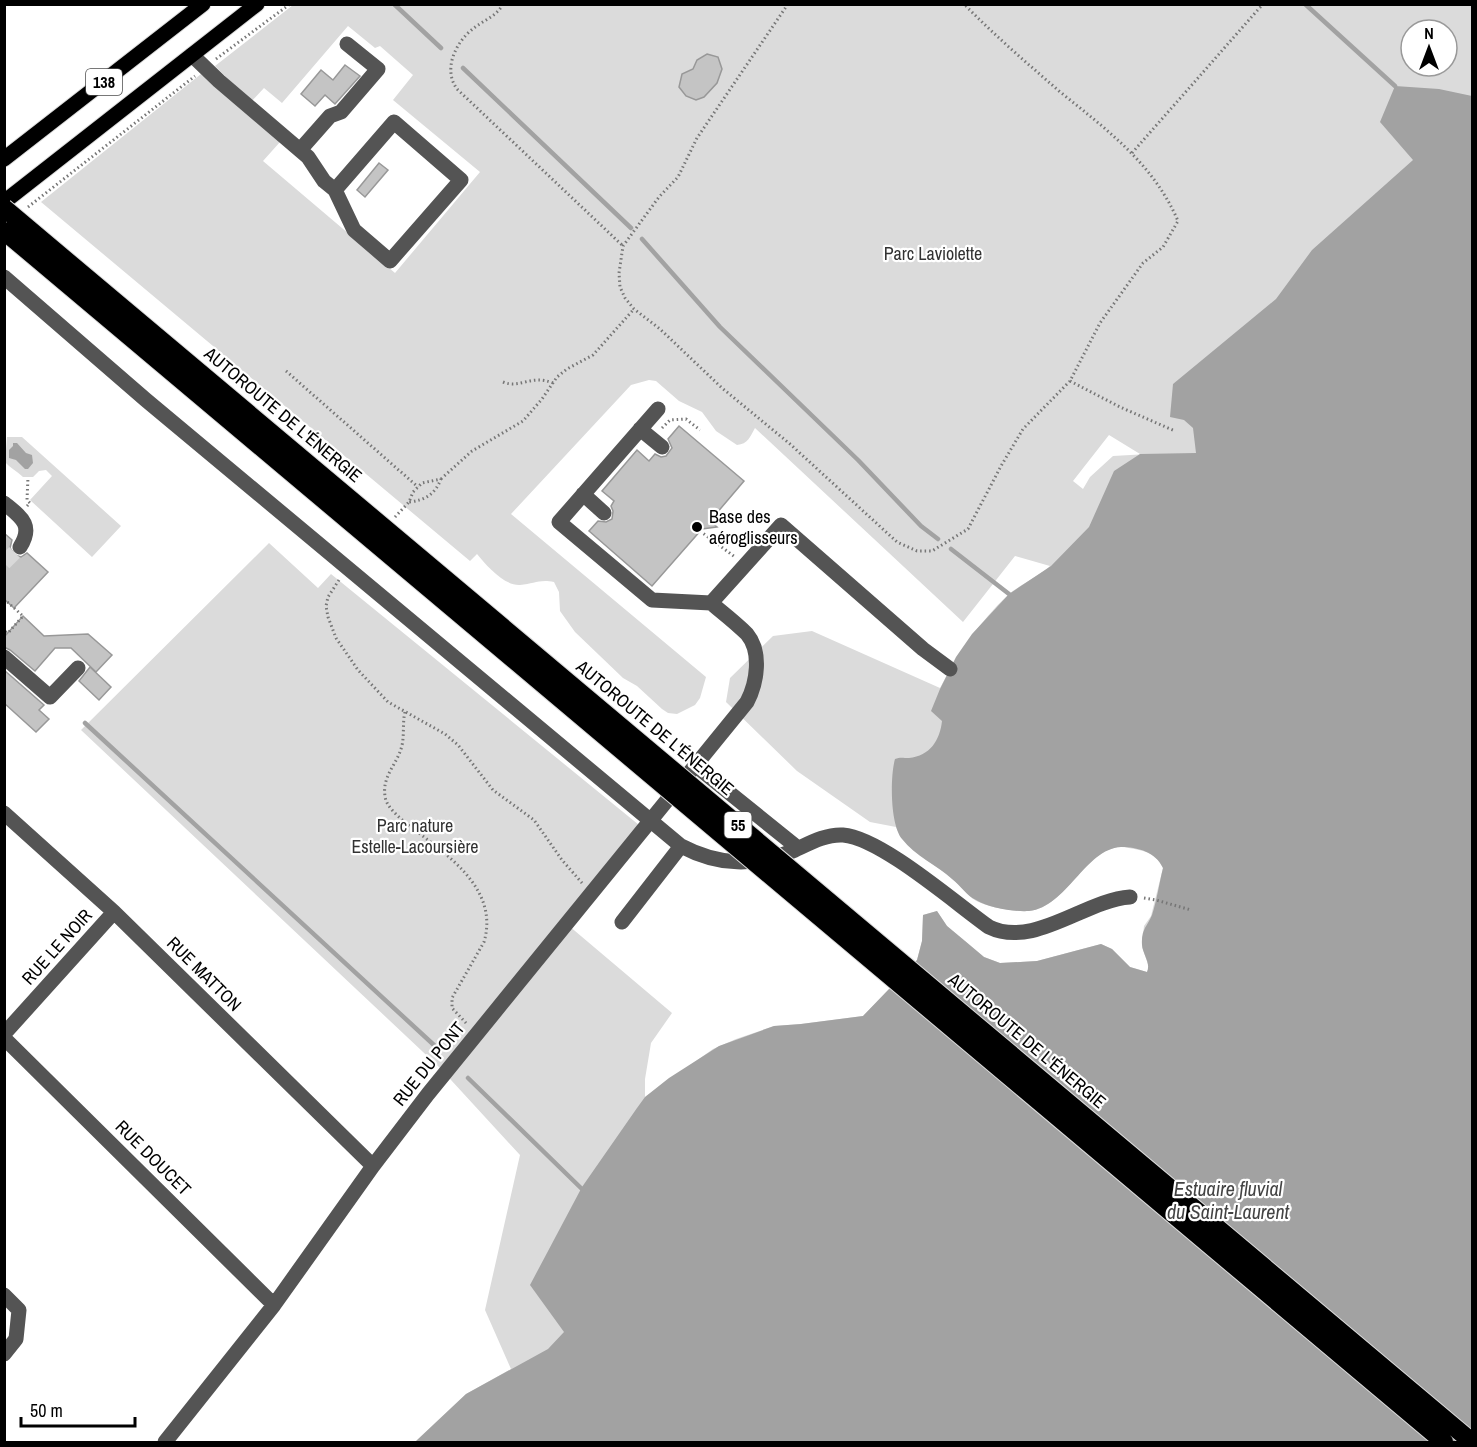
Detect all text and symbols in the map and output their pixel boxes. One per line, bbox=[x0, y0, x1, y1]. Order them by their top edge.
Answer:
north arrow bbox=[1399, 18, 1459, 78]
text: N bbox=[1424, 22, 1434, 44]
road number: 138 bbox=[86, 69, 122, 95]
park label: Parc Laviolette bbox=[884, 241, 982, 266]
street label: AUTOROUTE DE L'ÉNERGIE bbox=[198, 341, 367, 488]
place label: Base des aéroglisseurs bbox=[709, 504, 798, 550]
marker: Base des aéroglisseurs bbox=[690, 520, 704, 534]
street label: AUTOROUTE DE L'ÉNERGIE bbox=[570, 654, 739, 801]
road number: 55 bbox=[724, 812, 752, 838]
park label: Parc nature Estelle-Lacoursière bbox=[351, 813, 479, 859]
street label: RUE LE NOIR bbox=[16, 903, 98, 990]
street label: RUE MATTON bbox=[161, 931, 247, 1017]
street label: AUTOROUTE DE L'ÉNERGIE bbox=[942, 967, 1111, 1114]
street label: RUE DU PONT bbox=[387, 1016, 470, 1111]
street label: RUE DOUCET bbox=[110, 1114, 197, 1201]
water label: Estuaire fluvial du Saint-Laurent bbox=[1167, 1175, 1290, 1225]
scale bar bbox=[21, 1390, 135, 1428]
text: 50 m bbox=[30, 1398, 63, 1423]

